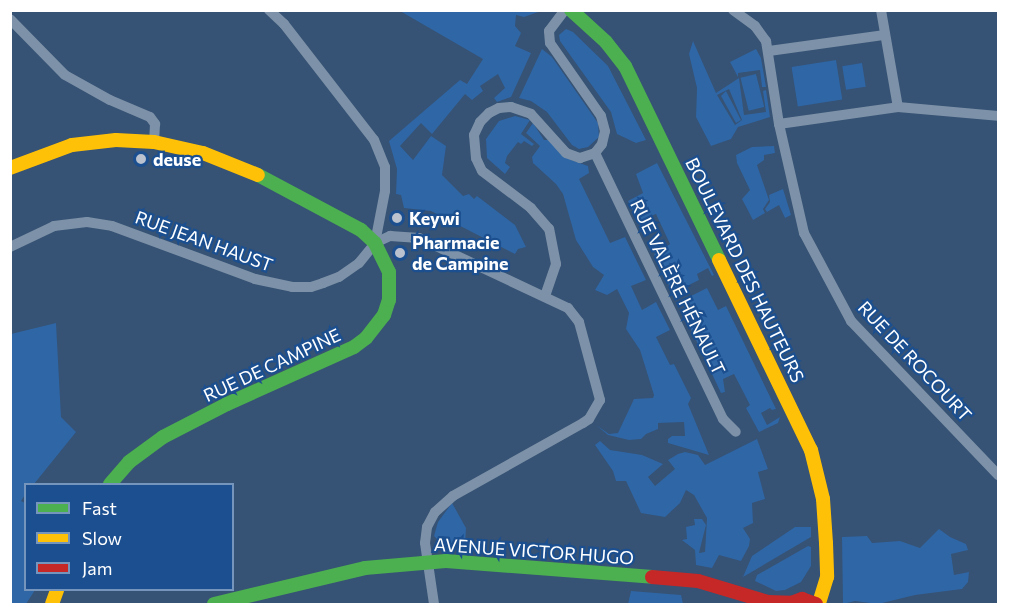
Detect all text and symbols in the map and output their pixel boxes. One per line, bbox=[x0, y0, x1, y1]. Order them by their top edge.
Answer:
place label: deuse bbox=[153, 148, 201, 170]
marker: deuse bbox=[134, 152, 148, 166]
street label: BOULEVARD DES HAUTEURS bbox=[681, 154, 809, 386]
street label: RUE VALÈRE HÉNAULT bbox=[626, 196, 730, 378]
street label: RUE JEAN HAUST bbox=[132, 206, 276, 276]
place label: Keywi bbox=[409, 207, 460, 229]
marker: Keywi bbox=[390, 211, 404, 225]
place label: Pharmacie de Campine bbox=[412, 232, 508, 274]
marker: Pharmacie de Campine bbox=[393, 246, 407, 260]
street label: RUE DE ROCOURT bbox=[854, 296, 976, 426]
street label: RUE DE CAMPINE bbox=[200, 324, 344, 406]
legend bbox=[24, 483, 234, 591]
text: Fast bbox=[82, 497, 117, 519]
text: Slow bbox=[82, 527, 122, 549]
street label: AVENUE VICTOR HUGO bbox=[433, 533, 635, 569]
text: Jam bbox=[82, 557, 112, 579]

